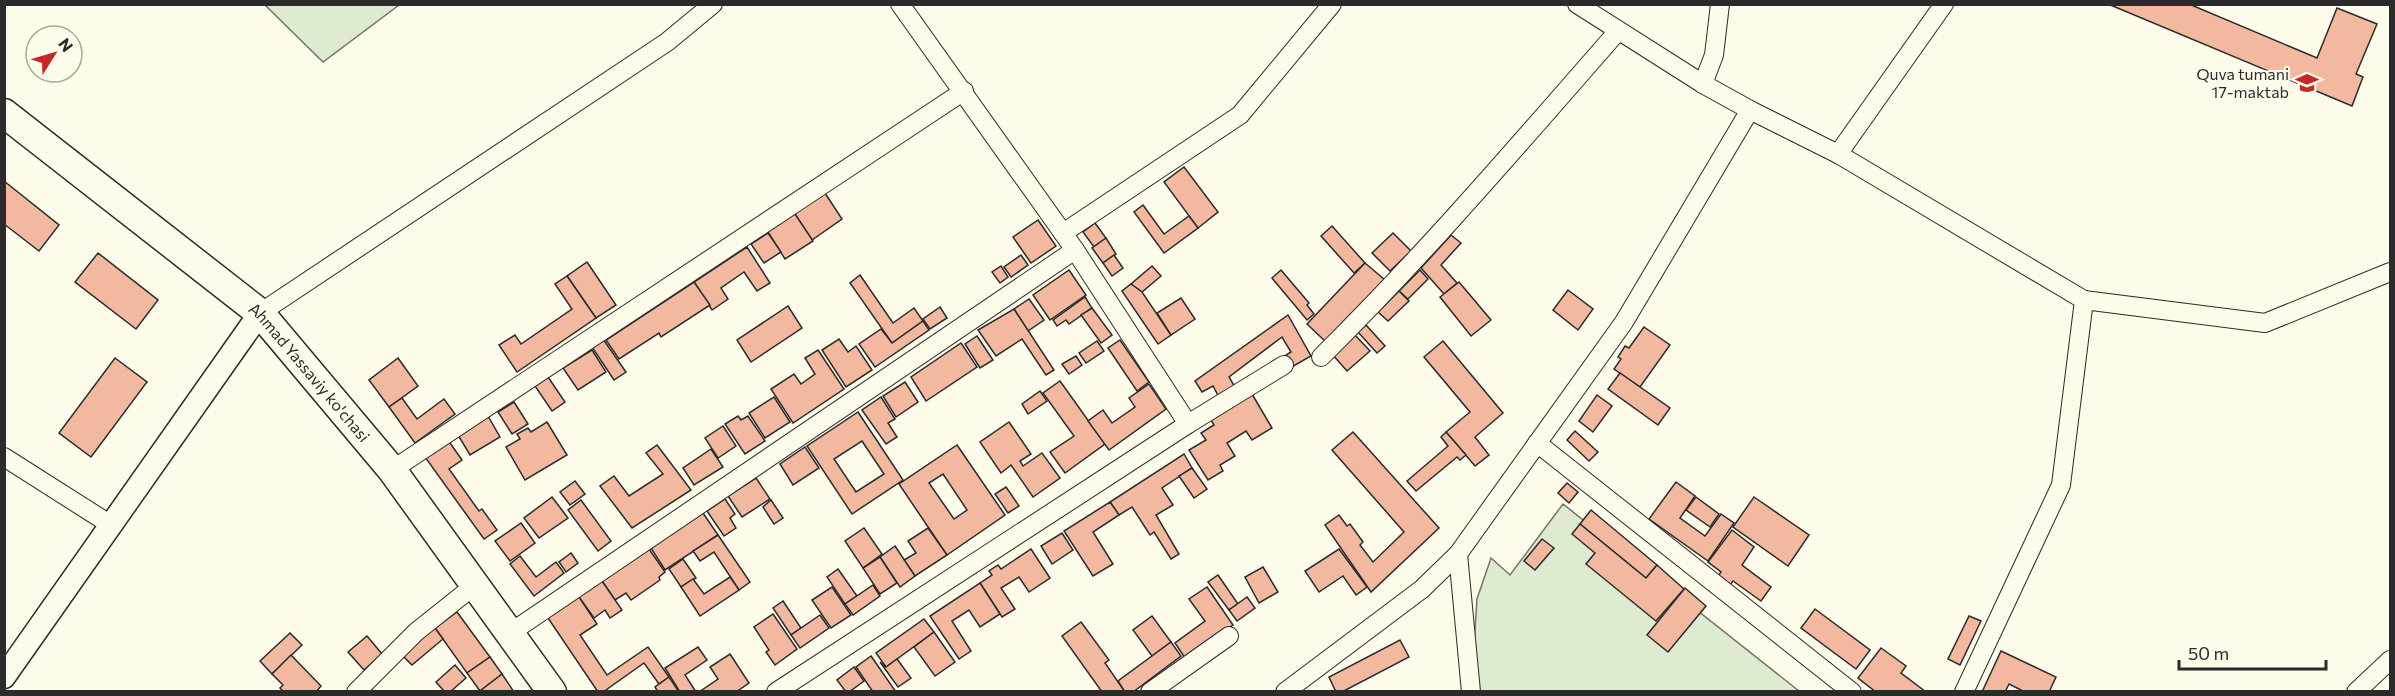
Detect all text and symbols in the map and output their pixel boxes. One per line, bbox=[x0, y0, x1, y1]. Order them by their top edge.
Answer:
north arrow bbox=[24, 24, 84, 84]
text: N bbox=[55, 34, 78, 55]
place label: Quva tumani 17-maktab bbox=[2196, 64, 2289, 101]
school or university icon: Quva tumani 17-maktab bbox=[2294, 70, 2320, 96]
street label: Ahmad Yassaviy ko'chasi bbox=[246, 298, 374, 445]
scale bar bbox=[2179, 633, 2326, 671]
text: 50 m bbox=[2188, 642, 2229, 664]

